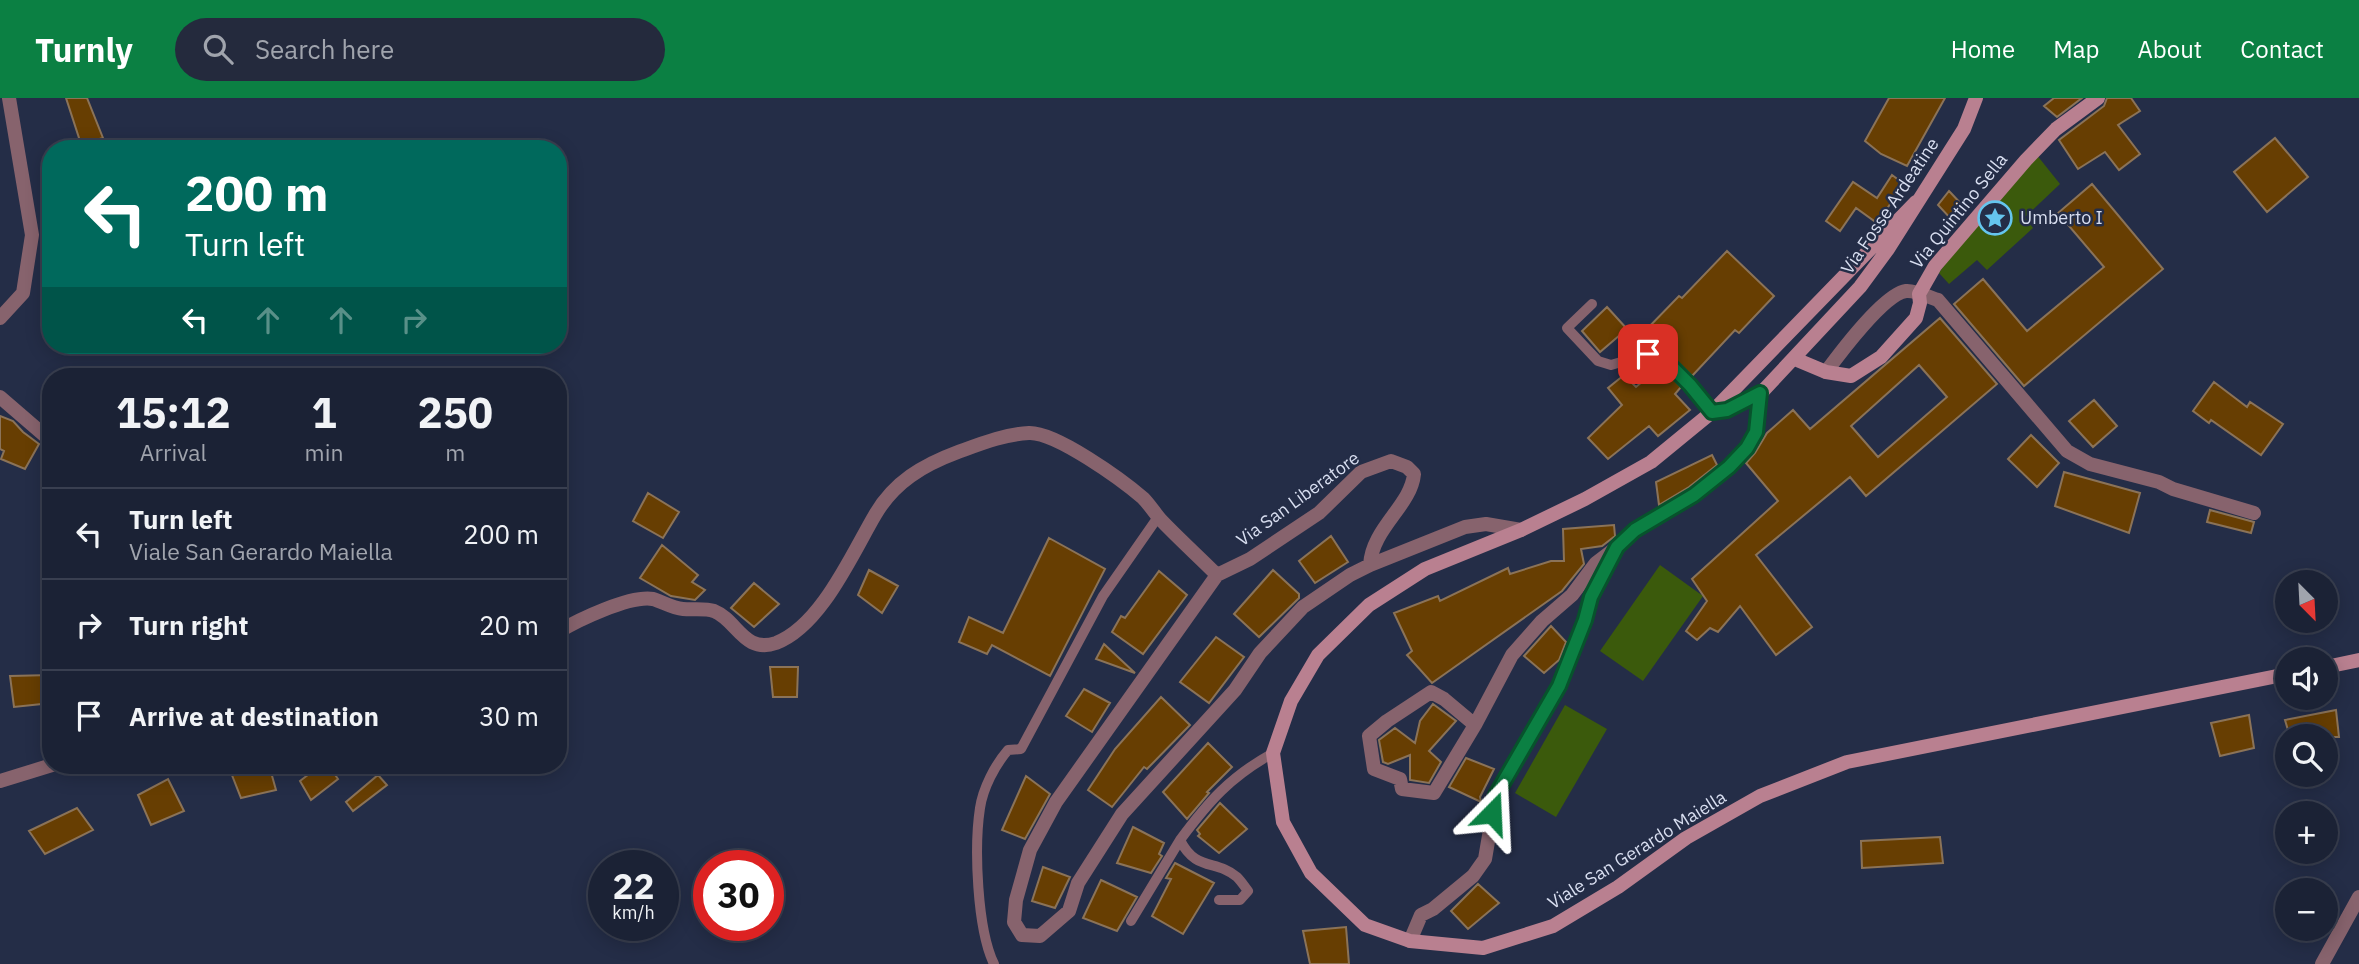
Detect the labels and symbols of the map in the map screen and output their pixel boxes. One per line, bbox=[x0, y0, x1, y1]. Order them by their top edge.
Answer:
street label: Via Fosse Ardeatine bbox=[1835, 133, 1944, 278]
street label: Via Quintino Sella bbox=[1905, 148, 2012, 273]
place icon: Umberto I bbox=[1976, 199, 2014, 237]
place label: Umberto I bbox=[2020, 206, 2103, 229]
pin bbox=[1618, 324, 1678, 384]
street label: Via San Liberatore bbox=[1232, 446, 1364, 551]
north arrow bbox=[2275, 570, 2338, 634]
position arrow bbox=[1455, 776, 1529, 850]
street label: Viale San Gerardo Maiella bbox=[1543, 785, 1731, 914]
speed limit sign: 30 bbox=[693, 850, 784, 941]

